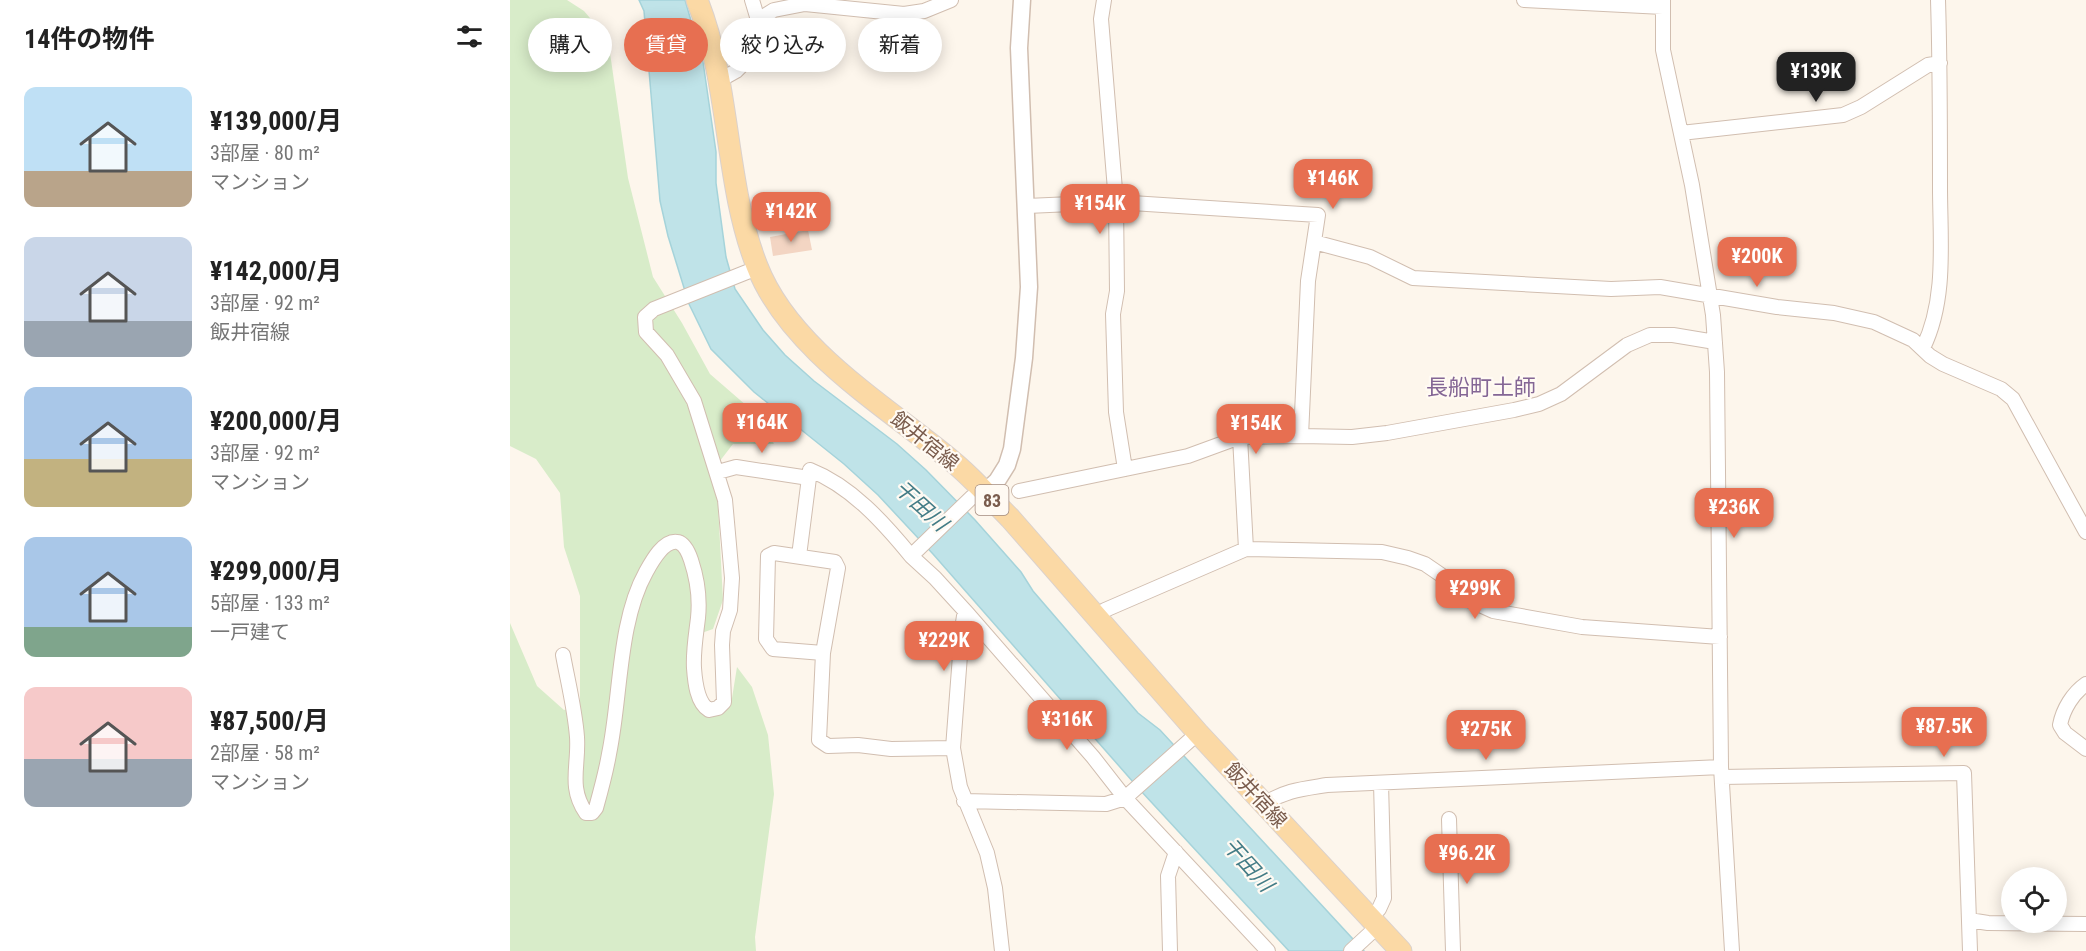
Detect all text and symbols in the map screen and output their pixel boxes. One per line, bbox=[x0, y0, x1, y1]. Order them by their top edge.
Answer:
chip: 購入 bbox=[528, 18, 612, 72]
chip: 賃貸 bbox=[624, 18, 708, 72]
chip: 絞り込み bbox=[720, 18, 846, 72]
chip: 新着 bbox=[858, 18, 942, 72]
icon: filters bbox=[453, 20, 486, 53]
text: 14件の物件 bbox=[24, 24, 154, 54]
pin: ¥139K bbox=[1774, 52, 1858, 103]
text: ¥139K bbox=[1791, 59, 1841, 83]
text: ¥139,000/月 bbox=[210, 106, 342, 136]
icon: home bbox=[72, 111, 144, 183]
text: 3部屋 · 80 m² bbox=[210, 141, 320, 165]
pin: ¥146K bbox=[1291, 159, 1375, 210]
text: ¥146K bbox=[1308, 166, 1358, 190]
text: マンション bbox=[210, 170, 310, 194]
pin: ¥154K bbox=[1058, 184, 1142, 235]
text: ¥154K bbox=[1075, 191, 1125, 215]
pin: ¥142K bbox=[749, 192, 833, 243]
text: ¥142K bbox=[766, 199, 816, 223]
pin: ¥200K bbox=[1715, 237, 1799, 288]
text: ¥200K bbox=[1732, 244, 1782, 268]
text: ¥142,000/月 bbox=[210, 256, 342, 286]
icon: home bbox=[72, 261, 144, 333]
text: 3部屋 · 92 m² bbox=[210, 291, 320, 315]
text: 飯井宿線 bbox=[210, 320, 290, 344]
district label: 長船町土師 bbox=[1426, 375, 1536, 400]
pin: ¥164K bbox=[720, 403, 804, 454]
pin: ¥154K bbox=[1214, 404, 1298, 455]
text: ¥200,000/月 bbox=[210, 406, 342, 436]
street label: 飯井宿線 bbox=[886, 407, 964, 475]
text: ¥164K bbox=[737, 410, 787, 434]
icon: home bbox=[72, 411, 144, 483]
text: ¥154K bbox=[1231, 411, 1281, 435]
text: 3部屋 · 92 m² bbox=[210, 441, 320, 465]
text: マンション bbox=[210, 470, 310, 494]
water label: 干田川 bbox=[890, 476, 954, 537]
road number: 83 bbox=[976, 485, 1008, 515]
pin: ¥236K bbox=[1692, 488, 1776, 539]
text: ¥236K bbox=[1709, 495, 1759, 519]
text: ¥299,000/月 bbox=[210, 556, 342, 586]
icon: home bbox=[72, 561, 144, 633]
pin: ¥299K bbox=[1433, 569, 1517, 620]
text: ¥299K bbox=[1450, 576, 1500, 600]
text: 5部屋 · 133 m² bbox=[210, 591, 330, 615]
text: 一戸建て bbox=[210, 620, 290, 644]
pin: ¥229K bbox=[902, 621, 986, 672]
text: ¥229K bbox=[919, 628, 969, 652]
pin: ¥316K bbox=[1025, 700, 1109, 751]
text: ¥87,500/月 bbox=[210, 706, 329, 736]
text: ¥316K bbox=[1042, 707, 1092, 731]
pin: ¥87.5K bbox=[1895, 707, 1993, 758]
pin: ¥275K bbox=[1444, 710, 1528, 761]
icon: home bbox=[72, 711, 144, 783]
text: ¥87.5K bbox=[1916, 714, 1972, 738]
text: ¥275K bbox=[1461, 717, 1511, 741]
text: 2部屋 · 58 m² bbox=[210, 741, 320, 765]
street label: 飯井宿線 bbox=[1220, 758, 1292, 832]
text: マンション bbox=[210, 770, 310, 794]
water label: 干田川 bbox=[1218, 834, 1279, 898]
pin: ¥96.2K bbox=[1418, 834, 1516, 885]
text: ¥96.2K bbox=[1439, 841, 1495, 865]
map controls bbox=[2001, 867, 2067, 933]
button: locate bbox=[2001, 867, 2067, 933]

